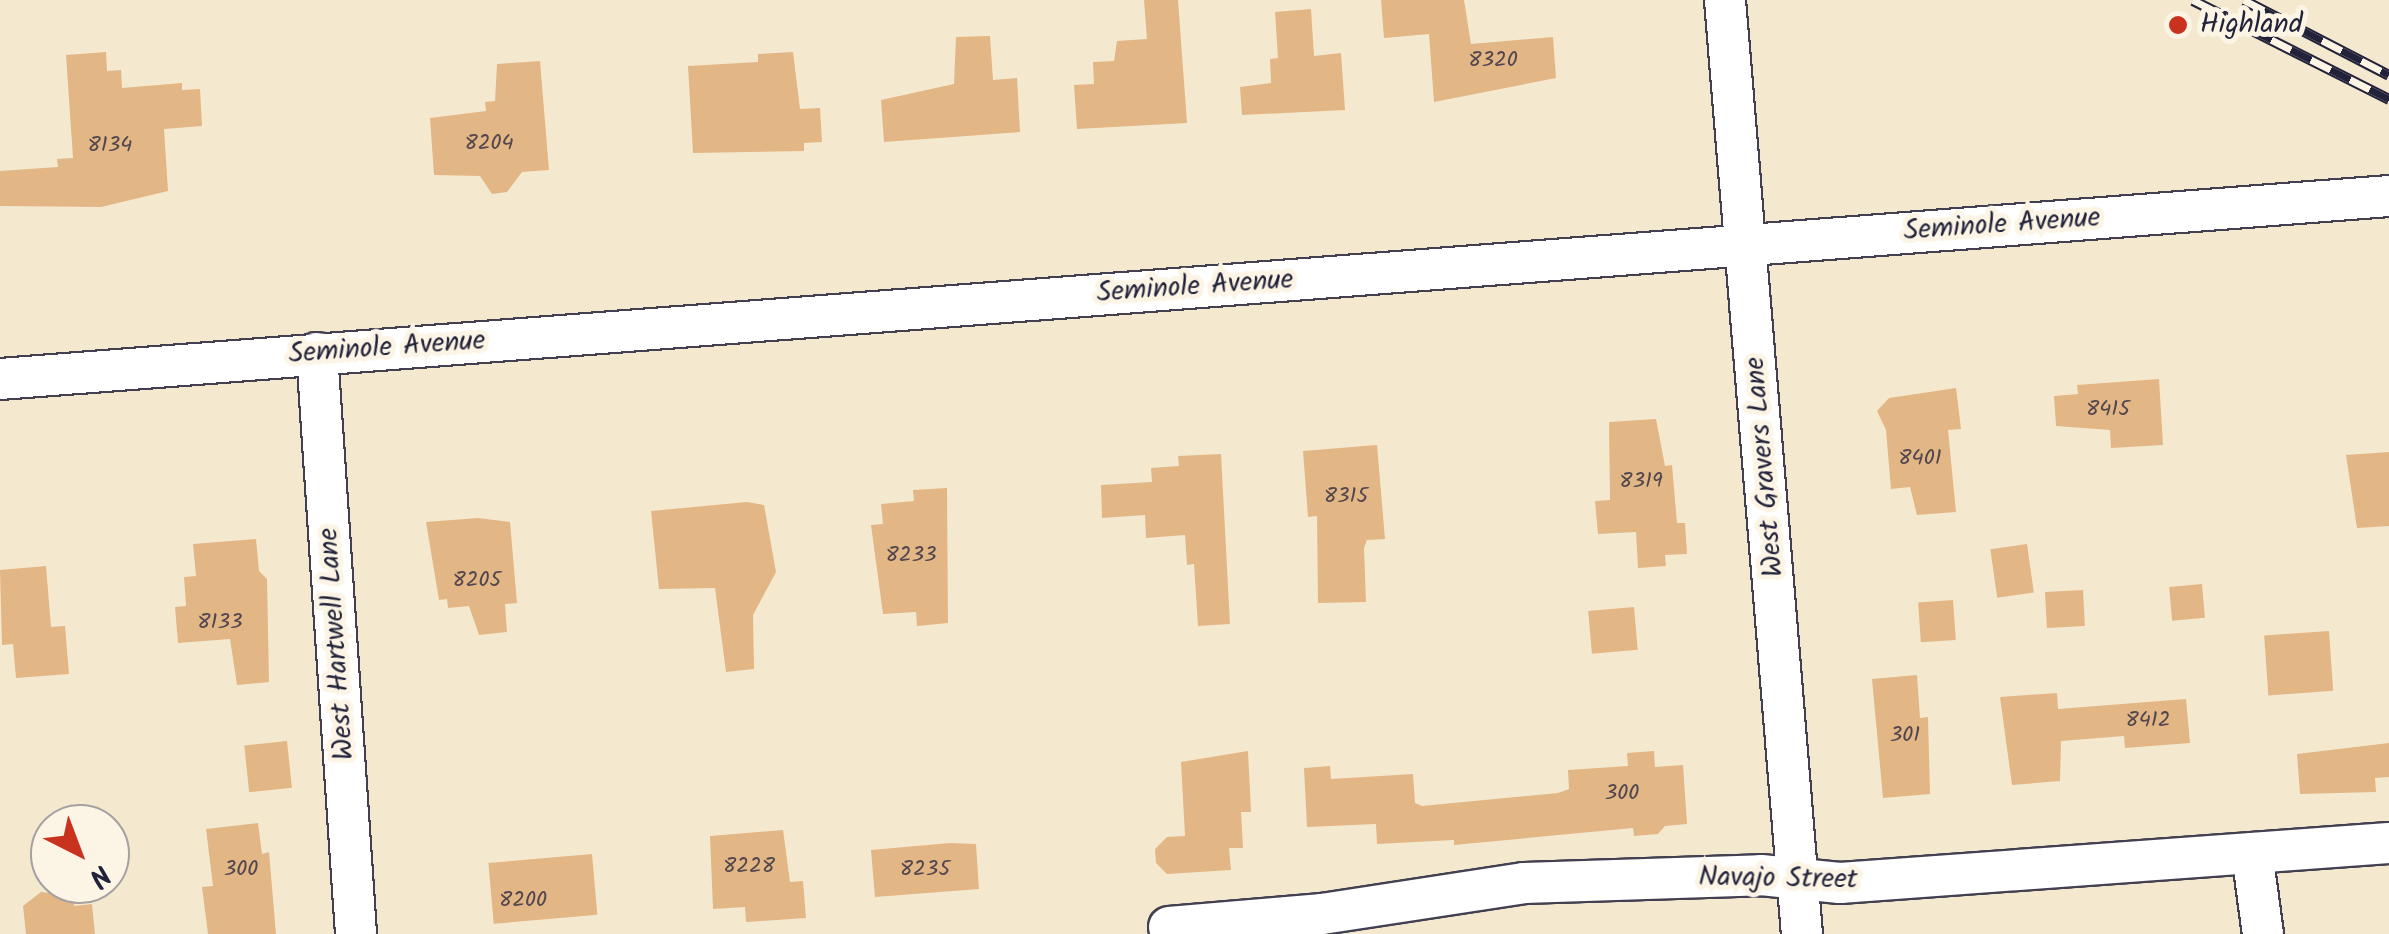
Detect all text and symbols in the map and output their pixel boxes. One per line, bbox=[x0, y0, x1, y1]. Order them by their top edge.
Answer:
place label: Highland bbox=[2200, 8, 2303, 42]
marker: Highland bbox=[2165, 12, 2191, 38]
house number: 8320 bbox=[1468, 48, 1518, 74]
house number: 8204 bbox=[464, 131, 514, 157]
house number: 8134 bbox=[88, 133, 132, 159]
street label: Seminole Avenue bbox=[1902, 201, 2102, 249]
street label: Seminole Avenue bbox=[1095, 263, 1295, 311]
street label: Seminole Avenue bbox=[287, 324, 487, 372]
street label: West Gravers Lane bbox=[1739, 356, 1791, 578]
house number: 8415 bbox=[2086, 397, 2130, 423]
house number: 8401 bbox=[1898, 446, 1942, 472]
house number: 8319 bbox=[1619, 469, 1663, 495]
house number: 8315 bbox=[1324, 484, 1368, 510]
street label: West Hartwell Lane bbox=[312, 527, 362, 761]
house number: 8233 bbox=[885, 543, 937, 569]
house number: 8205 bbox=[453, 568, 501, 594]
house number: 8133 bbox=[197, 610, 243, 636]
house number: 8412 bbox=[2125, 708, 2171, 734]
house number: 301 bbox=[1890, 723, 1920, 749]
house number: 300 bbox=[1605, 781, 1639, 807]
north arrow bbox=[30, 804, 130, 904]
text: N bbox=[77, 853, 121, 898]
house number: 8228 bbox=[723, 854, 775, 880]
house number: 300 bbox=[224, 857, 258, 883]
house number: 8235 bbox=[900, 857, 950, 883]
street label: Navajo Street bbox=[1698, 861, 1858, 897]
house number: 8200 bbox=[499, 888, 547, 914]

